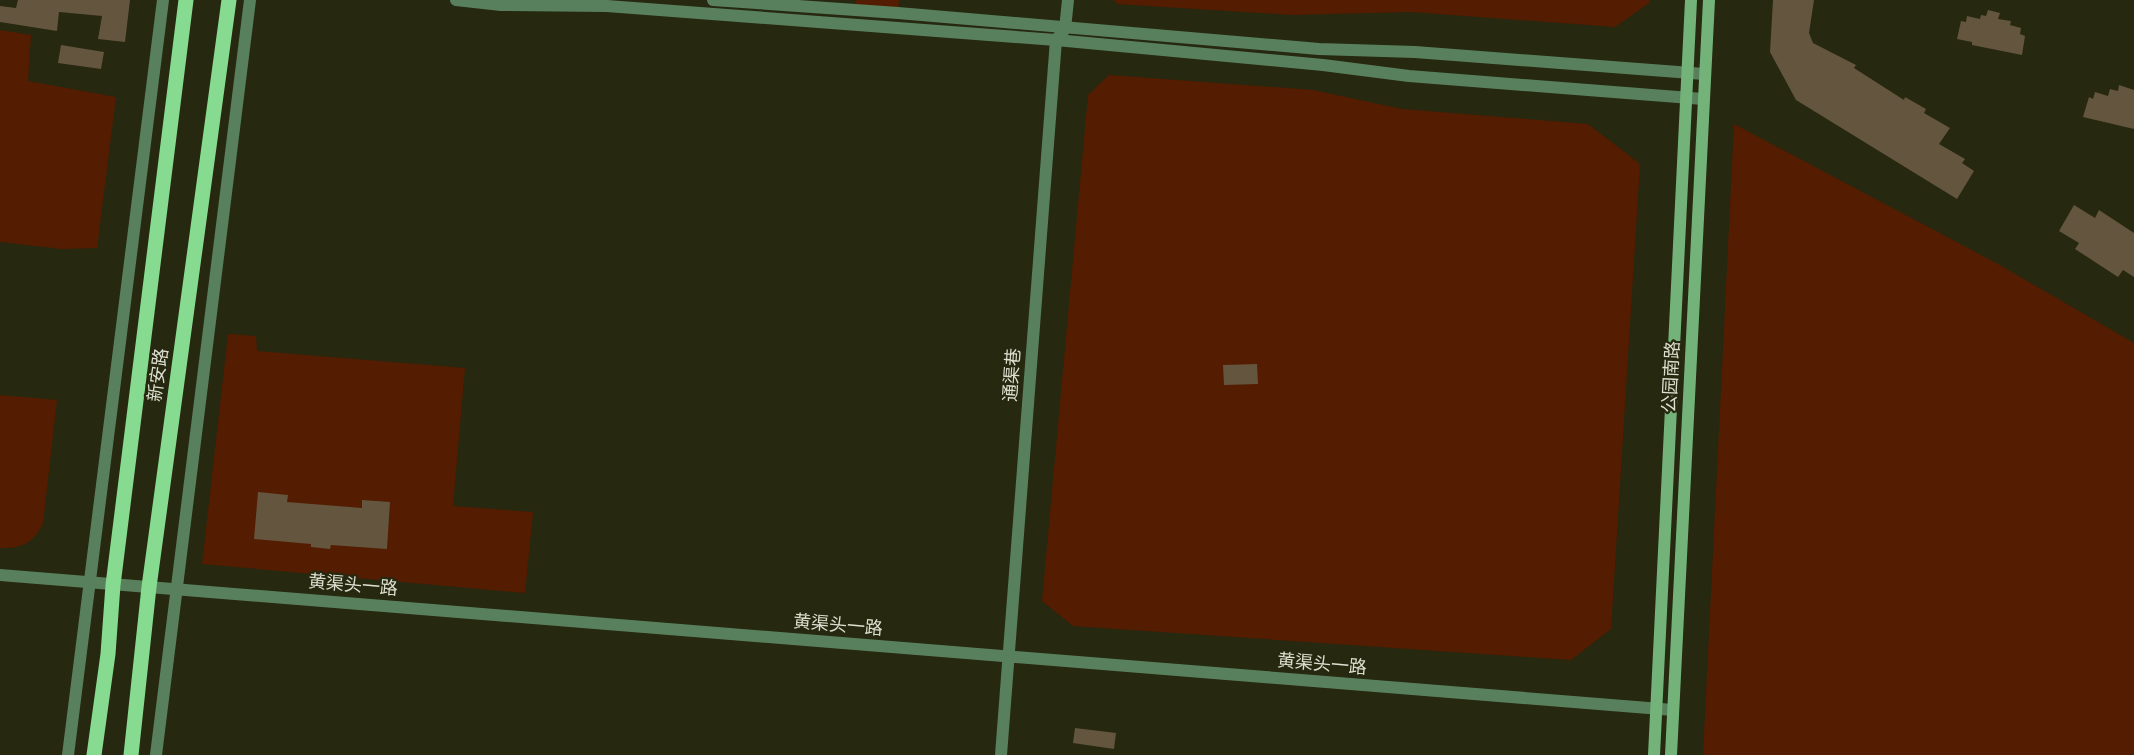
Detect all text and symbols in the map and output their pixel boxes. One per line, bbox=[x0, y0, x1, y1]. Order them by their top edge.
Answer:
street label: 公园南路 bbox=[1659, 341, 1683, 413]
street label: 新安路 bbox=[144, 347, 172, 403]
street label: 通渠巷 bbox=[1000, 347, 1024, 403]
street label: 黄渠头一路 bbox=[307, 571, 399, 599]
street label: 黄渠头一路 bbox=[792, 611, 884, 639]
street label: 黄渠头一路 bbox=[1276, 650, 1368, 678]

